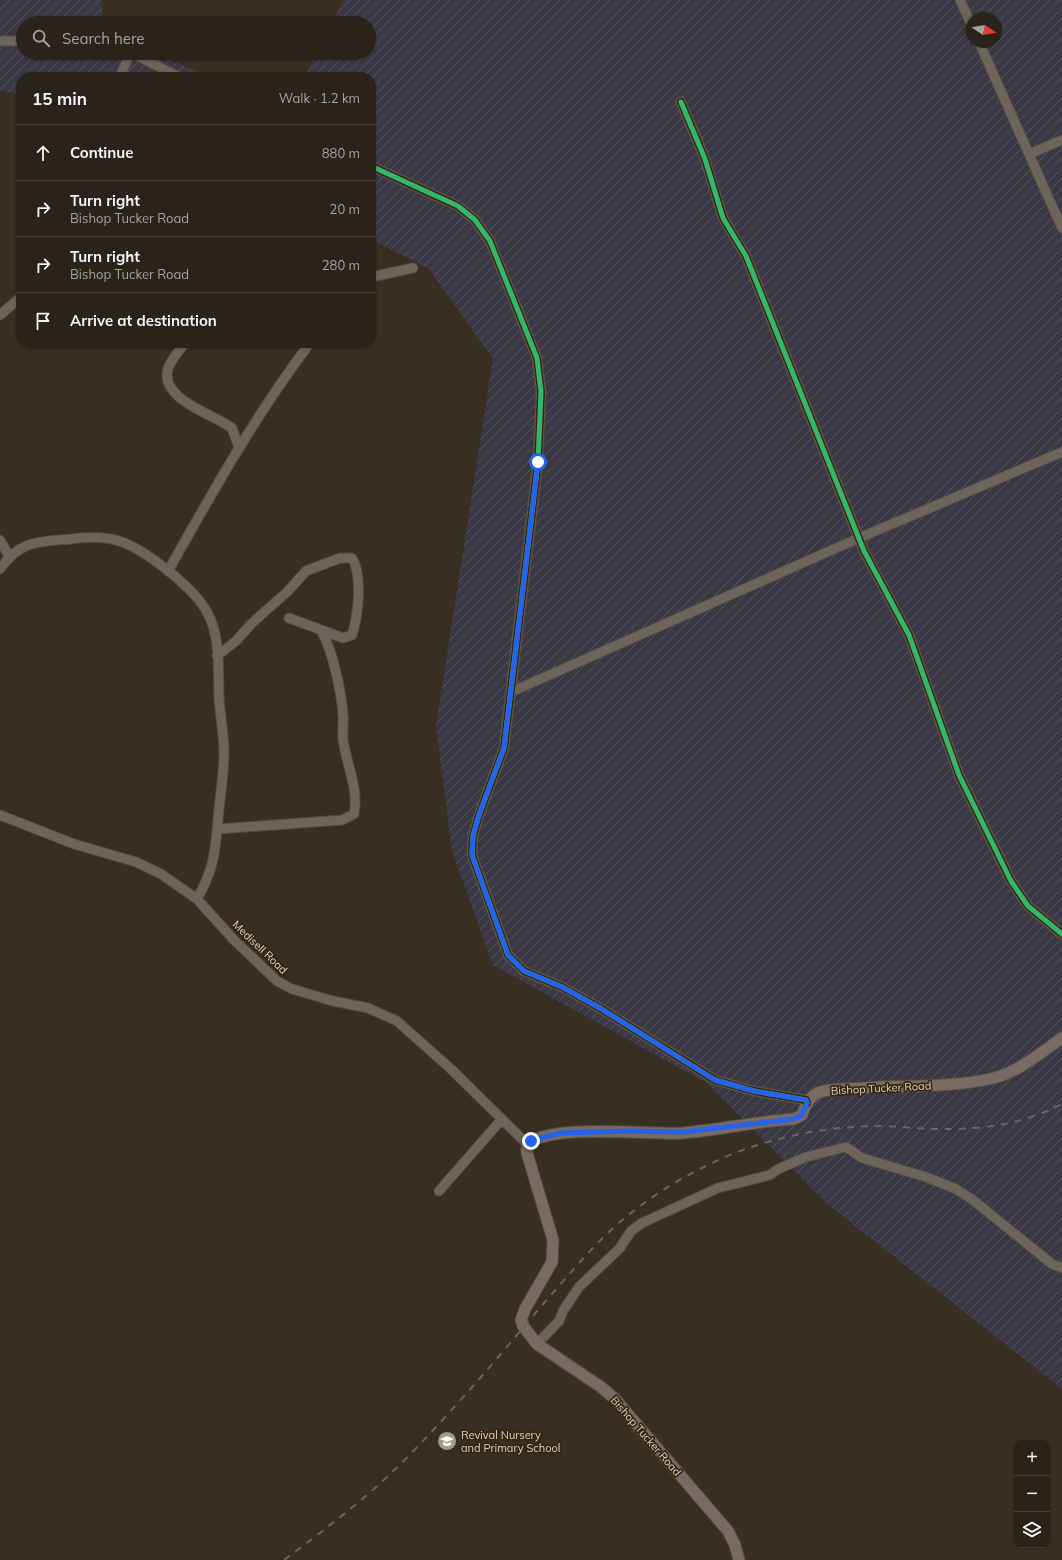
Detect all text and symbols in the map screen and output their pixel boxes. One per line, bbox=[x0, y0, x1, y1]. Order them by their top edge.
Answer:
north arrow bbox=[966, 12, 1002, 48]
search box bbox=[16, 16, 376, 60]
icon: search bbox=[30, 27, 52, 49]
text: Search here bbox=[62, 29, 144, 48]
text: 15 min bbox=[32, 88, 87, 109]
text: Walk · 1.2 km bbox=[279, 90, 360, 106]
icon: ahead bbox=[32, 142, 54, 164]
text: Continue bbox=[70, 143, 133, 162]
text: 880 m bbox=[322, 145, 360, 161]
text: Turn right bbox=[70, 191, 140, 210]
icon: right bbox=[32, 198, 54, 220]
text: 20 m bbox=[330, 201, 360, 217]
text: Bishop Tucker Road bbox=[70, 210, 189, 226]
text: Turn right bbox=[70, 247, 140, 266]
icon: right bbox=[32, 254, 54, 276]
text: 280 m bbox=[322, 257, 360, 273]
text: Bishop Tucker Road bbox=[70, 266, 189, 282]
icon: arrive bbox=[32, 310, 54, 332]
text: Arrive at destination bbox=[70, 311, 217, 330]
route start bbox=[529, 453, 547, 471]
street label: Medisell Road bbox=[230, 917, 290, 977]
street label: Bishop Tucker Road bbox=[830, 1078, 932, 1098]
route end bbox=[522, 1132, 540, 1150]
street label: Bishop Tucker Road bbox=[608, 1393, 684, 1479]
place label: Revival Nursery and Primary School bbox=[461, 1428, 560, 1455]
school or university icon: Revival Nursery and Primary School bbox=[436, 1430, 458, 1452]
map controls bbox=[1014, 1440, 1050, 1548]
button: + bbox=[1014, 1440, 1050, 1476]
button: − bbox=[1014, 1476, 1050, 1512]
button: layers bbox=[1014, 1512, 1050, 1548]

